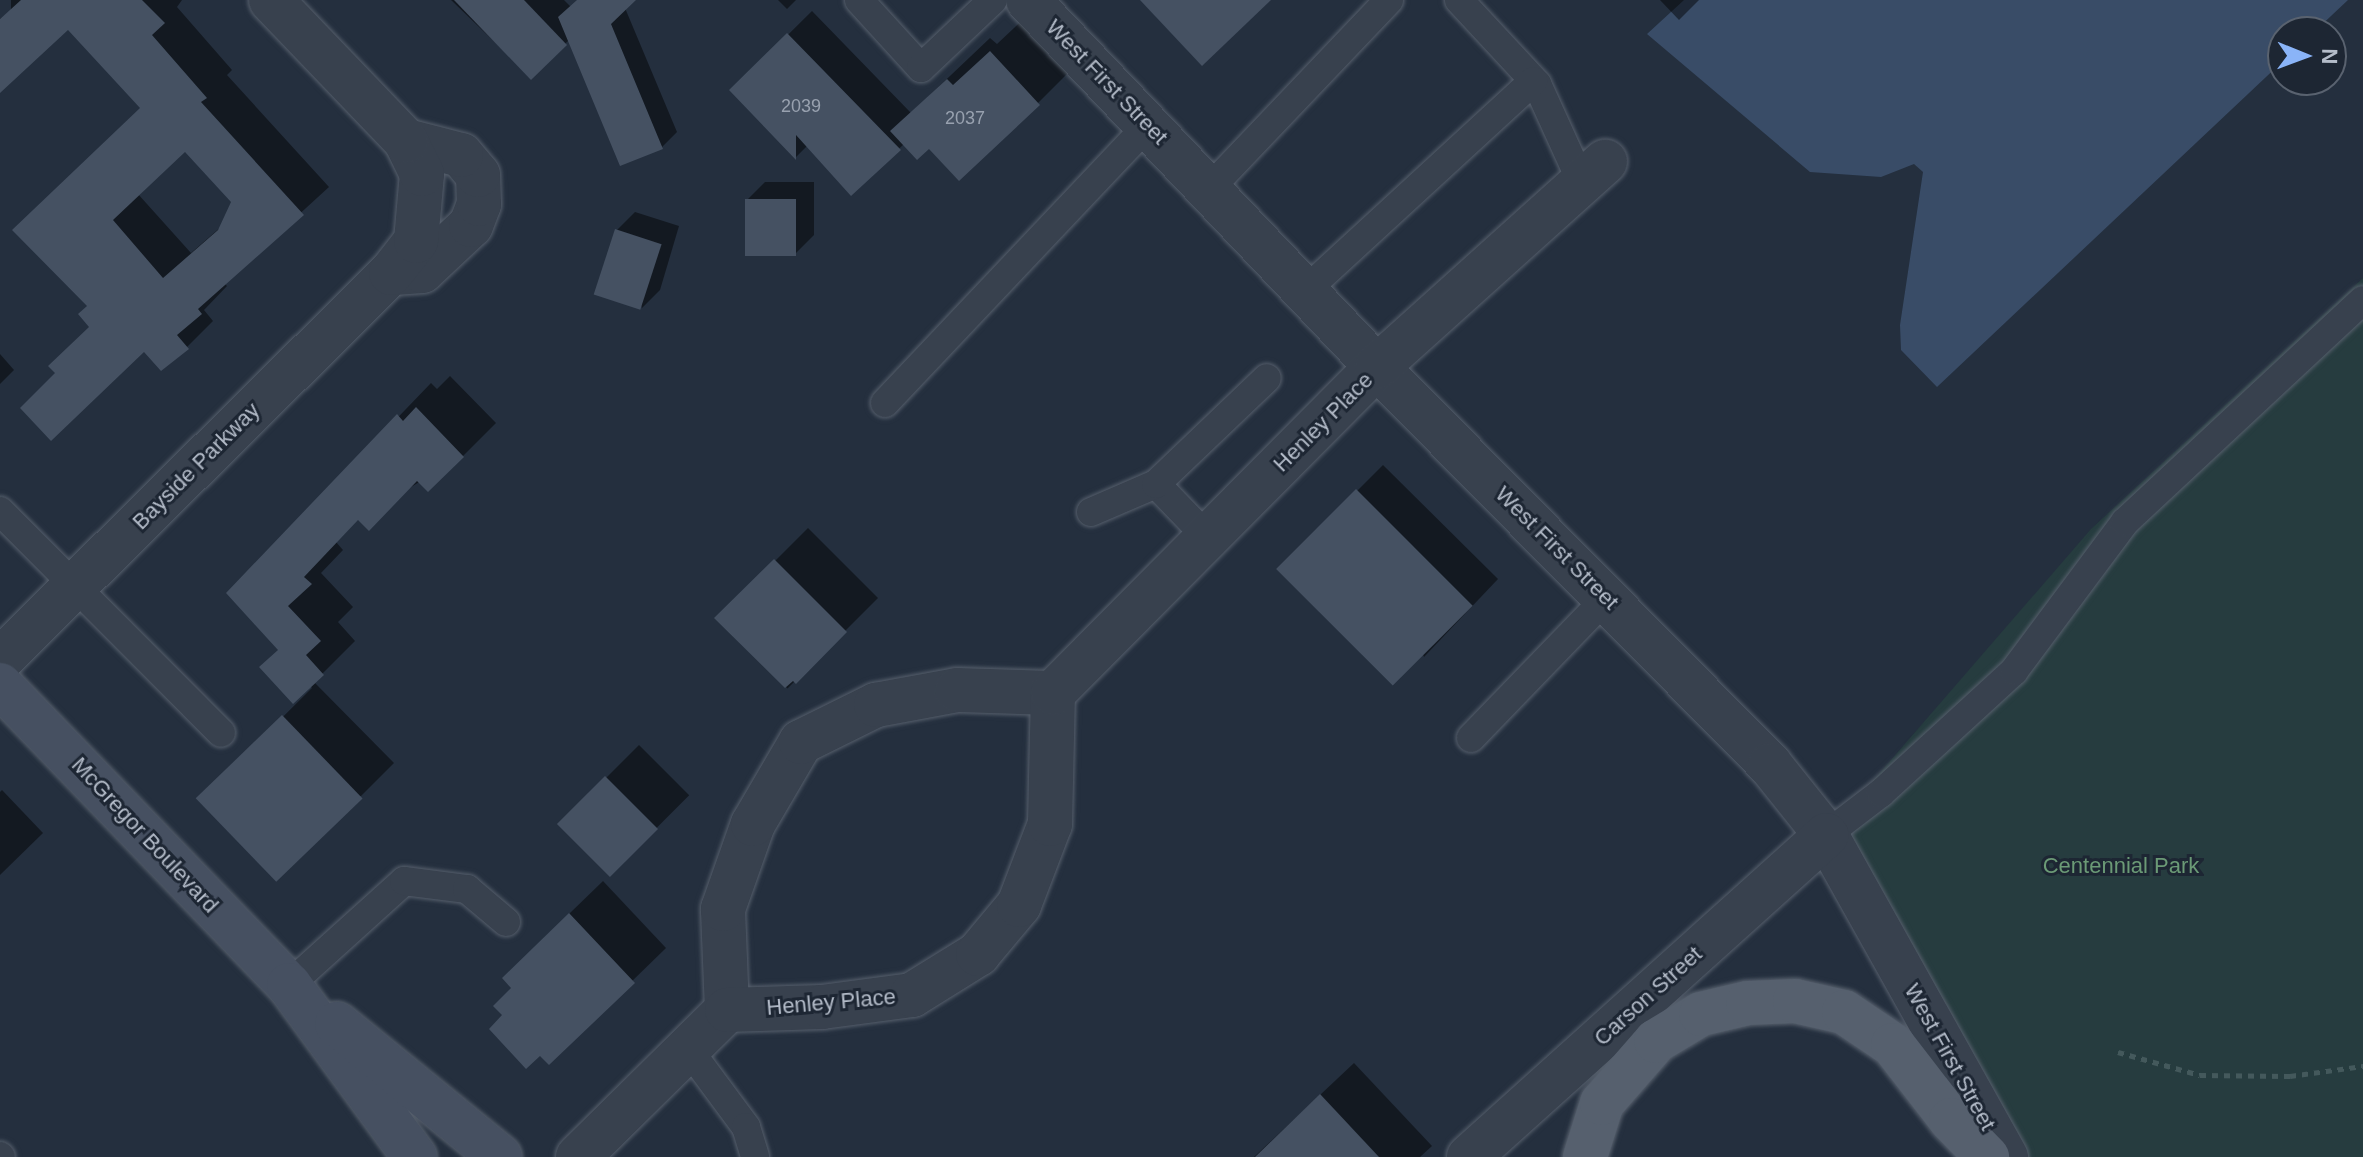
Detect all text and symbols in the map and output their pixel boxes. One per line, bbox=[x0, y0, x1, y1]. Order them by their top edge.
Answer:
street label: West First Street bbox=[1041, 14, 1173, 150]
north arrow bbox=[2267, 16, 2347, 96]
text: N bbox=[2317, 48, 2342, 65]
house number: 2039 bbox=[781, 95, 821, 117]
house number: 2037 bbox=[945, 107, 985, 129]
street label: Henley Place bbox=[1268, 367, 1378, 477]
street label: Bayside Parkway bbox=[127, 397, 265, 535]
street label: West First Street bbox=[1490, 481, 1624, 615]
street label: McGregor Boulevard bbox=[66, 752, 224, 918]
park label: Centennial Park bbox=[2043, 853, 2199, 879]
street label: Carson Street bbox=[1589, 941, 1707, 1051]
street label: West First Street bbox=[1899, 979, 2001, 1135]
street label: Henley Place bbox=[765, 983, 897, 1021]

